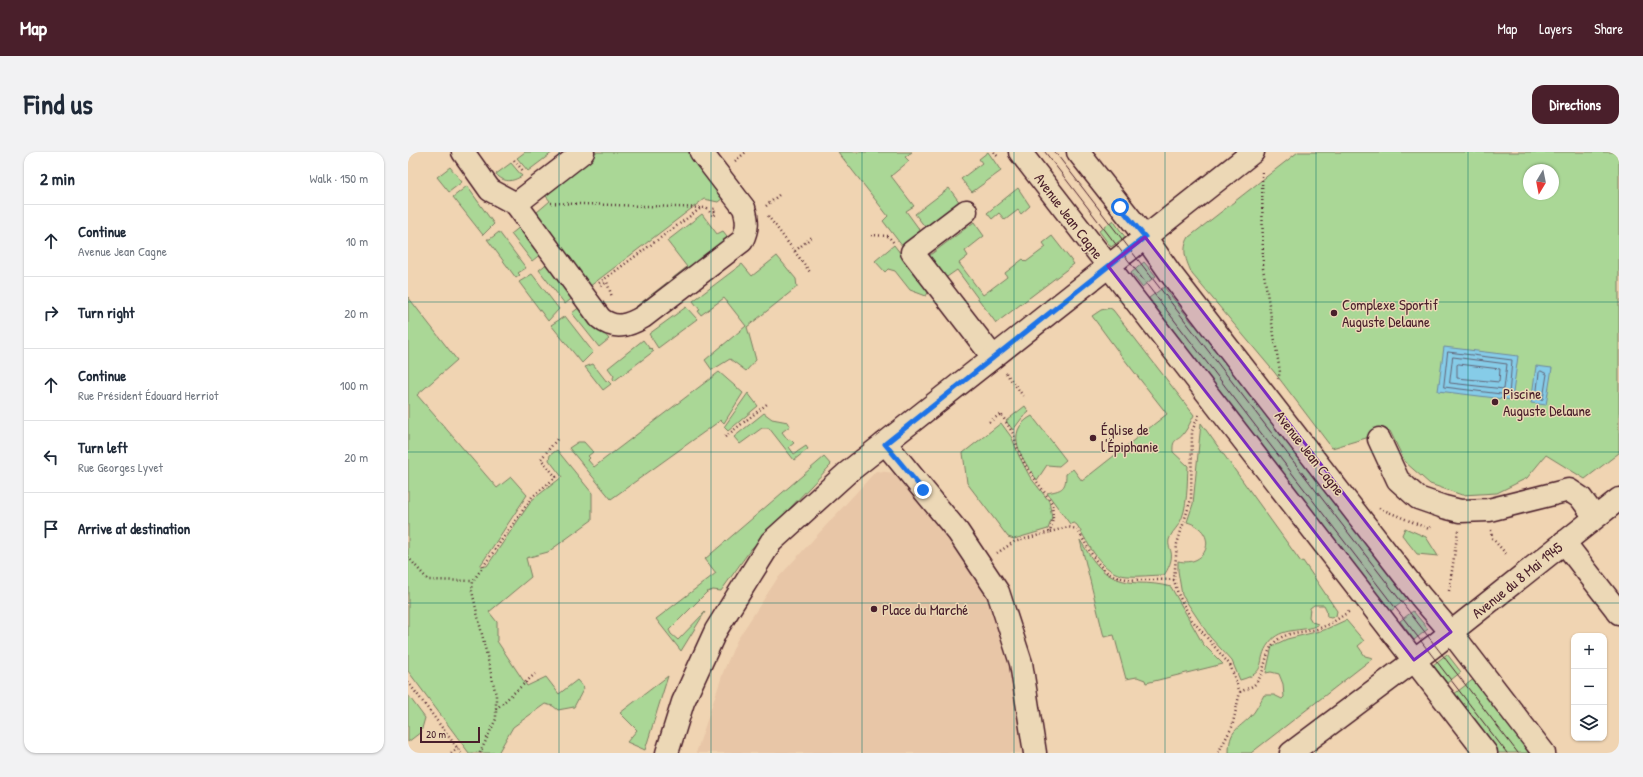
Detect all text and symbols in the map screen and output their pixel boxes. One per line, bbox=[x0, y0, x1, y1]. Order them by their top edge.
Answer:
text: Map bbox=[20, 15, 47, 41]
text: Map bbox=[1497, 19, 1517, 38]
text: Layers bbox=[1539, 19, 1572, 38]
text: Share bbox=[1594, 19, 1623, 38]
text: Find us bbox=[24, 85, 93, 123]
button: Directions bbox=[1532, 85, 1619, 124]
north arrow bbox=[1523, 164, 1559, 200]
text: 2 min bbox=[40, 167, 75, 190]
text: Walk · 150 m bbox=[310, 169, 368, 187]
street label: Avenue Jean Cagne bbox=[1030, 169, 1108, 263]
route start bbox=[1111, 198, 1129, 216]
text: Continue bbox=[78, 221, 126, 242]
icon: ahead bbox=[40, 230, 62, 252]
text: 10 m bbox=[346, 232, 368, 250]
text: Avenue Jean Cagne bbox=[78, 242, 167, 260]
place label: Complexe Sportif Auguste Delaune bbox=[1342, 294, 1439, 332]
icon: right bbox=[40, 302, 62, 324]
text: Turn right bbox=[78, 302, 134, 323]
text: 20 m bbox=[344, 304, 368, 322]
marker: Complexe Sportif Auguste Delaune bbox=[1329, 308, 1339, 318]
text: Continue bbox=[78, 365, 126, 386]
icon: ahead bbox=[40, 374, 62, 396]
text: 100 m bbox=[340, 376, 368, 394]
place label: Piscine Auguste Delaune bbox=[1503, 383, 1591, 421]
text: Rue Président Édouard Herriot bbox=[78, 386, 219, 404]
marker: Piscine Auguste Delaune bbox=[1490, 397, 1500, 407]
street label: Avenue Jean Cagne bbox=[1270, 406, 1350, 500]
place label: Église de l'Épiphanie bbox=[1101, 419, 1159, 457]
marker: Église de l'Épiphanie bbox=[1088, 433, 1098, 443]
text: Turn left bbox=[78, 437, 128, 458]
icon: left bbox=[40, 446, 62, 468]
text: 20 m bbox=[344, 448, 368, 466]
text: Rue Georges Lyvet bbox=[78, 458, 163, 476]
route end bbox=[914, 481, 932, 499]
icon: arrive bbox=[40, 518, 62, 540]
text: Arrive at destination bbox=[78, 518, 190, 539]
street label: Avenue du 8 Mai 1945 bbox=[1467, 536, 1567, 623]
place label: Place du Marché bbox=[882, 599, 968, 620]
marker: Place du Marché bbox=[869, 604, 879, 614]
map controls bbox=[1571, 633, 1607, 741]
button: + bbox=[1571, 633, 1607, 669]
button: − bbox=[1571, 669, 1607, 705]
button: layers bbox=[1571, 705, 1607, 741]
scale bar bbox=[420, 725, 480, 744]
text: 20 m bbox=[426, 727, 446, 741]

